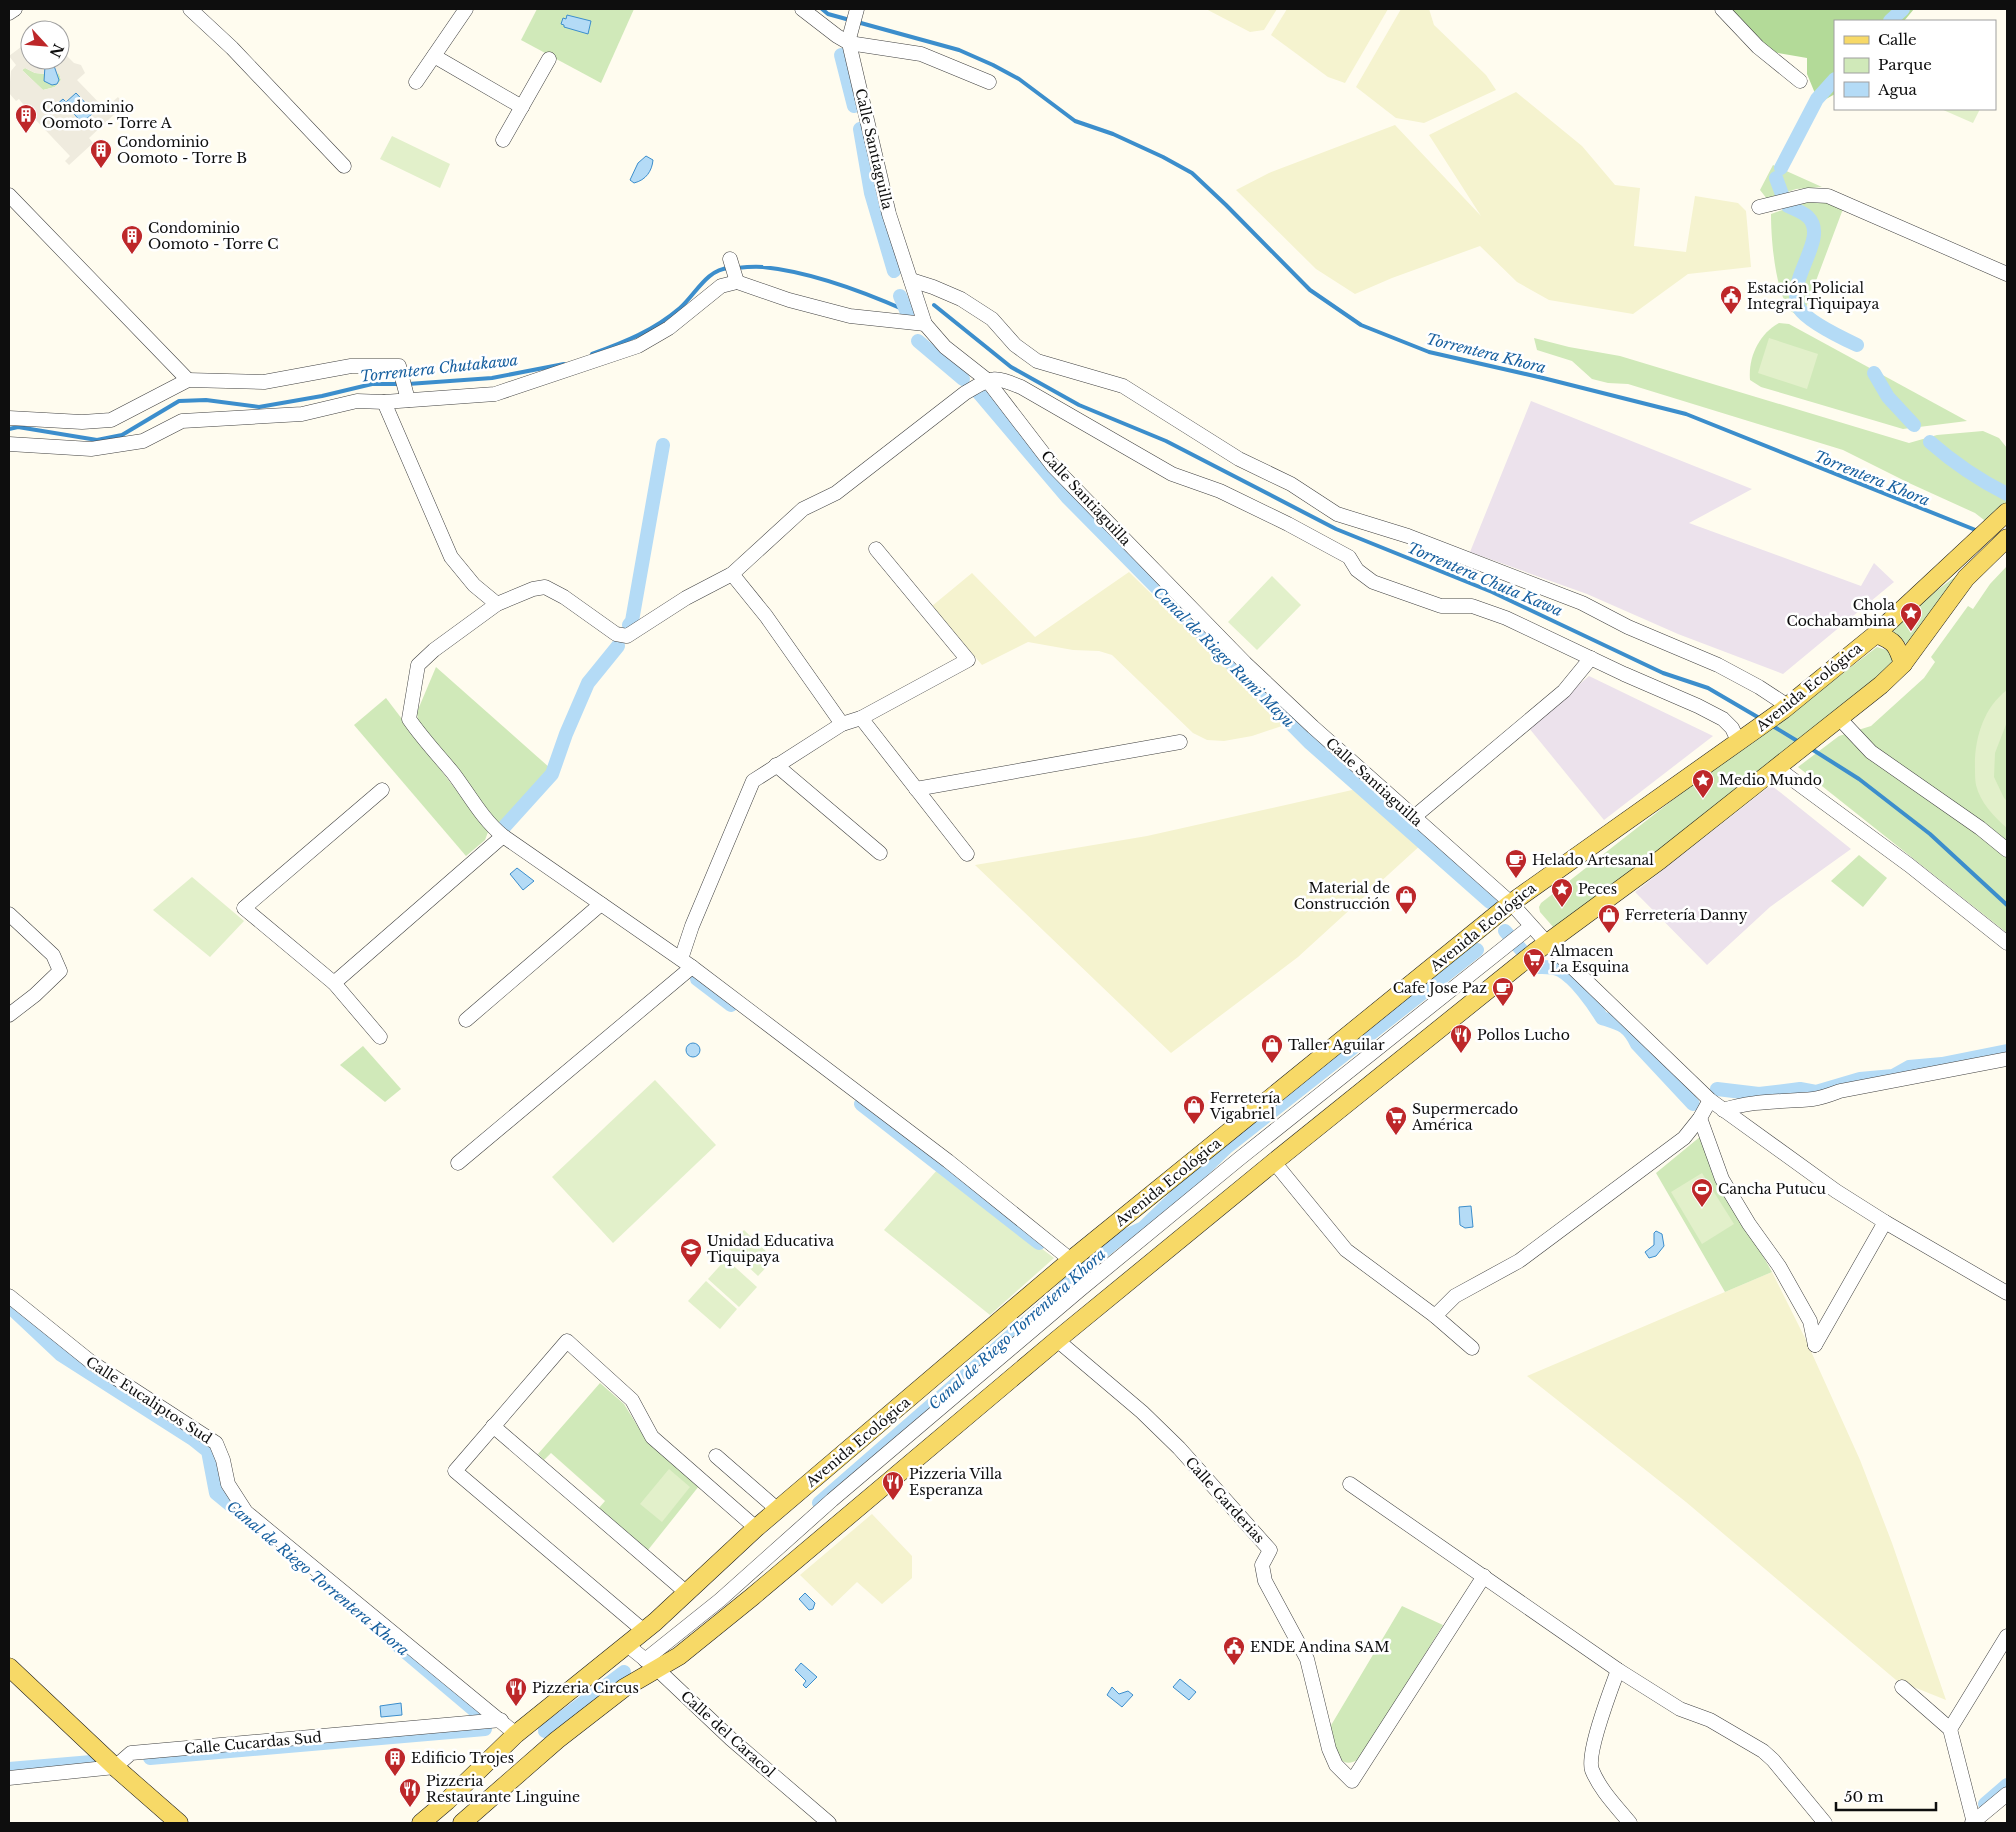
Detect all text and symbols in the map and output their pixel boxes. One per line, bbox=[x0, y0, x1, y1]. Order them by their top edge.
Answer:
north arrow bbox=[20, 20, 70, 70]
legend bbox=[1834, 20, 1996, 110]
text: Calle bbox=[1878, 30, 1917, 49]
text: N bbox=[46, 41, 68, 61]
text: Parque bbox=[1878, 55, 1932, 74]
text: Agua bbox=[1877, 80, 1918, 99]
street label: Calle Santiaguilla bbox=[851, 87, 897, 212]
place label: Condominio Oomoto - Torre A bbox=[42, 98, 172, 132]
building icon: Condominio Oomoto - Torre A bbox=[14, 103, 38, 134]
place label: Condominio Oomoto - Torre B bbox=[117, 133, 247, 167]
building icon: Condominio Oomoto - Torre B bbox=[89, 138, 113, 169]
place label: Condominio Oomoto - Torre C bbox=[148, 219, 278, 253]
building icon: Condominio Oomoto - Torre C bbox=[120, 224, 144, 255]
place label: Estación Policial Integral Tiquipaya bbox=[1747, 279, 1879, 313]
public building icon: Estación Policial Integral Tiquipaya bbox=[1719, 284, 1743, 315]
water label: Torrentera Khora bbox=[1424, 329, 1548, 377]
water label: Torrentera Chutakawa bbox=[359, 350, 519, 386]
water label: Torrentera Khora bbox=[1811, 446, 1933, 510]
street label: Calle Santiaguilla bbox=[1037, 447, 1135, 550]
water label: Torrentera Chuta Kawa bbox=[1404, 538, 1566, 620]
water label: Canal de Riego Rumi Mayu bbox=[1150, 583, 1298, 731]
place label: Chola Cochabambina bbox=[1786, 596, 1895, 630]
place icon: Chola Cochabambina bbox=[1899, 601, 1923, 632]
street label: Avenida Ecológica bbox=[1752, 639, 1866, 736]
street label: Calle Santiaguilla bbox=[1322, 734, 1426, 830]
place icon: Medio Mundo bbox=[1691, 768, 1715, 799]
place label: Medio Mundo bbox=[1719, 771, 1822, 789]
cafe icon: Helado Artesanal bbox=[1504, 848, 1528, 879]
place label: Helado Artesanal bbox=[1532, 851, 1654, 869]
place icon: Peces bbox=[1550, 877, 1574, 908]
place label: Material de Construcción bbox=[1294, 879, 1390, 913]
street label: Avenida Ecológica bbox=[1426, 879, 1540, 976]
place label: Peces bbox=[1578, 880, 1617, 898]
shop icon: Material de Construcción bbox=[1394, 884, 1418, 915]
shop icon: Ferretería Danny bbox=[1597, 903, 1621, 934]
place label: Ferretería Danny bbox=[1625, 906, 1747, 924]
place label: Almacen La Esquina bbox=[1549, 942, 1629, 976]
supermarket icon: Almacen La Esquina bbox=[1522, 947, 1546, 978]
cafe icon: Cafe Jose Paz bbox=[1491, 976, 1515, 1007]
place label: Cafe Jose Paz bbox=[1393, 979, 1487, 997]
restaurant icon: Pollos Lucho bbox=[1449, 1023, 1473, 1054]
place label: Pollos Lucho bbox=[1477, 1026, 1570, 1044]
shop icon: Taller Aguilar bbox=[1260, 1033, 1284, 1064]
place label: Taller Aguilar bbox=[1288, 1036, 1385, 1054]
place label: Ferretería Vigabriel bbox=[1209, 1089, 1281, 1123]
shop icon: Ferretería Vigabriel bbox=[1182, 1094, 1206, 1125]
place label: Supermercado América bbox=[1411, 1100, 1518, 1134]
supermarket icon: Supermercado América bbox=[1384, 1105, 1408, 1136]
street label: Avenida Ecológica bbox=[1111, 1134, 1225, 1231]
sports icon: Cancha Putucu bbox=[1690, 1177, 1714, 1208]
place label: Cancha Putucu bbox=[1718, 1180, 1827, 1198]
place label: Unidad Educativa Tiquipaya bbox=[707, 1232, 834, 1266]
school or university icon: Unidad Educativa Tiquipaya bbox=[679, 1237, 703, 1268]
water label: Canal de Riego Torrentera Khora bbox=[925, 1244, 1109, 1414]
street label: Calle Eucaliptos Sud bbox=[83, 1353, 216, 1448]
street label: Avenida Ecológica bbox=[801, 1393, 914, 1492]
street label: Calle Garderias bbox=[1182, 1453, 1268, 1547]
place label: Pizzeria Villa Esperanza bbox=[909, 1465, 1002, 1499]
restaurant icon: Pizzeria Villa Esperanza bbox=[881, 1470, 905, 1501]
water label: Canal de Riego Torrentera Khora bbox=[223, 1496, 413, 1660]
public building icon: ENDE Andina SAM bbox=[1222, 1635, 1246, 1666]
place label: ENDE Andina SAM bbox=[1250, 1638, 1389, 1656]
restaurant icon: Pizzeria Circus bbox=[504, 1676, 528, 1707]
place label: Pizzeria Circus bbox=[532, 1679, 639, 1697]
street label: Calle del Caracol bbox=[677, 1687, 779, 1781]
street label: Calle Cucardas Sud bbox=[183, 1728, 323, 1758]
building icon: Edificio Trojes bbox=[383, 1746, 407, 1777]
place label: Edificio Trojes bbox=[411, 1749, 514, 1767]
place label: Pizzeria Restaurante Linguine bbox=[426, 1772, 580, 1806]
restaurant icon: Pizzeria Restaurante Linguine bbox=[398, 1777, 422, 1808]
scale bar bbox=[1836, 1780, 1936, 1812]
text: 50 m bbox=[1844, 1787, 1884, 1806]

